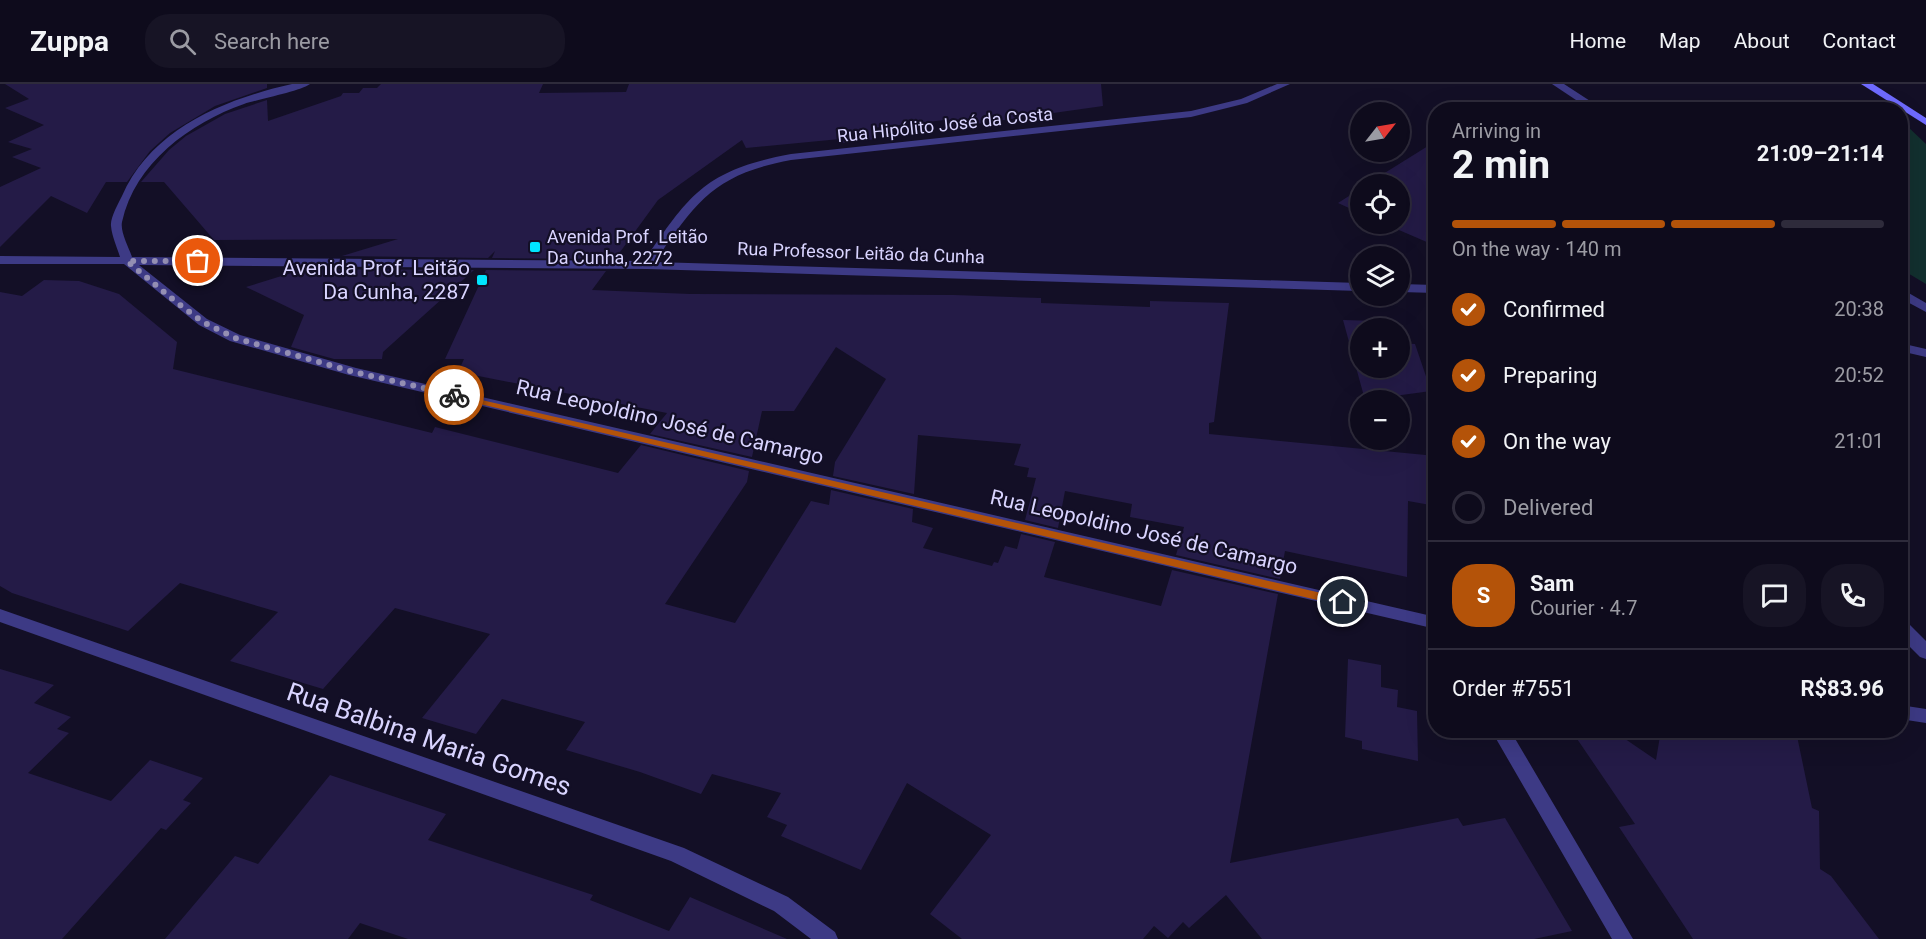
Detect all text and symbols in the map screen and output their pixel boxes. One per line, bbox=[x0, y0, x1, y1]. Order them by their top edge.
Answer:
search box bbox=[145, 14, 565, 68]
text: Zuppa bbox=[30, 25, 109, 58]
icon: search bbox=[166, 25, 199, 58]
text: Search here bbox=[214, 29, 330, 54]
text: Home bbox=[1570, 29, 1626, 53]
text: Map bbox=[1659, 29, 1701, 53]
text: About bbox=[1734, 29, 1790, 53]
text: Contact bbox=[1823, 29, 1896, 53]
north arrow bbox=[1350, 102, 1410, 162]
map controls bbox=[1350, 102, 1410, 450]
street label: Rua Hipólito José da Costa bbox=[836, 103, 1054, 146]
text: Arriving in bbox=[1452, 119, 1541, 143]
text: 21:09–21:14 bbox=[1757, 141, 1884, 166]
text: 2 min bbox=[1452, 142, 1550, 188]
button: locate bbox=[1350, 174, 1410, 234]
place label: Avenida Prof. Leitão Da Cunha, 2272 bbox=[547, 226, 708, 268]
pin bbox=[172, 235, 223, 286]
text: On the way · 140 m bbox=[1452, 237, 1621, 261]
street label: Rua Professor Leitão da Cunha bbox=[737, 238, 985, 267]
marker: Avenida Prof. Leitão Da Cunha, 2272 bbox=[528, 240, 542, 254]
icon: bag bbox=[181, 244, 214, 277]
button: layers bbox=[1350, 246, 1410, 306]
place label: Avenida Prof. Leitão Da Cunha, 2287 bbox=[282, 256, 470, 304]
marker: Avenida Prof. Leitão Da Cunha, 2287 bbox=[475, 273, 489, 287]
icon: check bbox=[1452, 293, 1485, 326]
text: Confirmed bbox=[1503, 297, 1605, 322]
text: 20:38 bbox=[1834, 297, 1884, 321]
button: + bbox=[1350, 318, 1410, 378]
icon: check bbox=[1452, 359, 1485, 392]
text: Preparing bbox=[1503, 363, 1597, 388]
text: 20:52 bbox=[1834, 363, 1884, 387]
courier bbox=[424, 365, 484, 425]
street label: Rua Leopoldino José de Camargo bbox=[514, 375, 826, 469]
icon: bike bbox=[438, 379, 471, 412]
button: − bbox=[1350, 390, 1410, 450]
icon: check bbox=[1452, 425, 1485, 458]
text: On the way bbox=[1503, 429, 1611, 454]
text: 21:01 bbox=[1834, 429, 1884, 453]
street label: Rua Leopoldino José de Camargo bbox=[988, 485, 1300, 579]
text: Delivered bbox=[1503, 495, 1593, 520]
button: chat bbox=[1743, 564, 1806, 627]
button: phone bbox=[1821, 564, 1884, 627]
text: Sam bbox=[1530, 571, 1574, 596]
pin bbox=[1317, 576, 1368, 627]
text: S bbox=[1477, 583, 1490, 608]
icon: home bbox=[1326, 585, 1359, 618]
text: Courier · 4.7 bbox=[1530, 596, 1637, 620]
street label: Rua Balbina Maria Gomes bbox=[283, 676, 575, 802]
text: Order #7551 bbox=[1452, 676, 1574, 701]
text: R$83.96 bbox=[1800, 676, 1884, 701]

